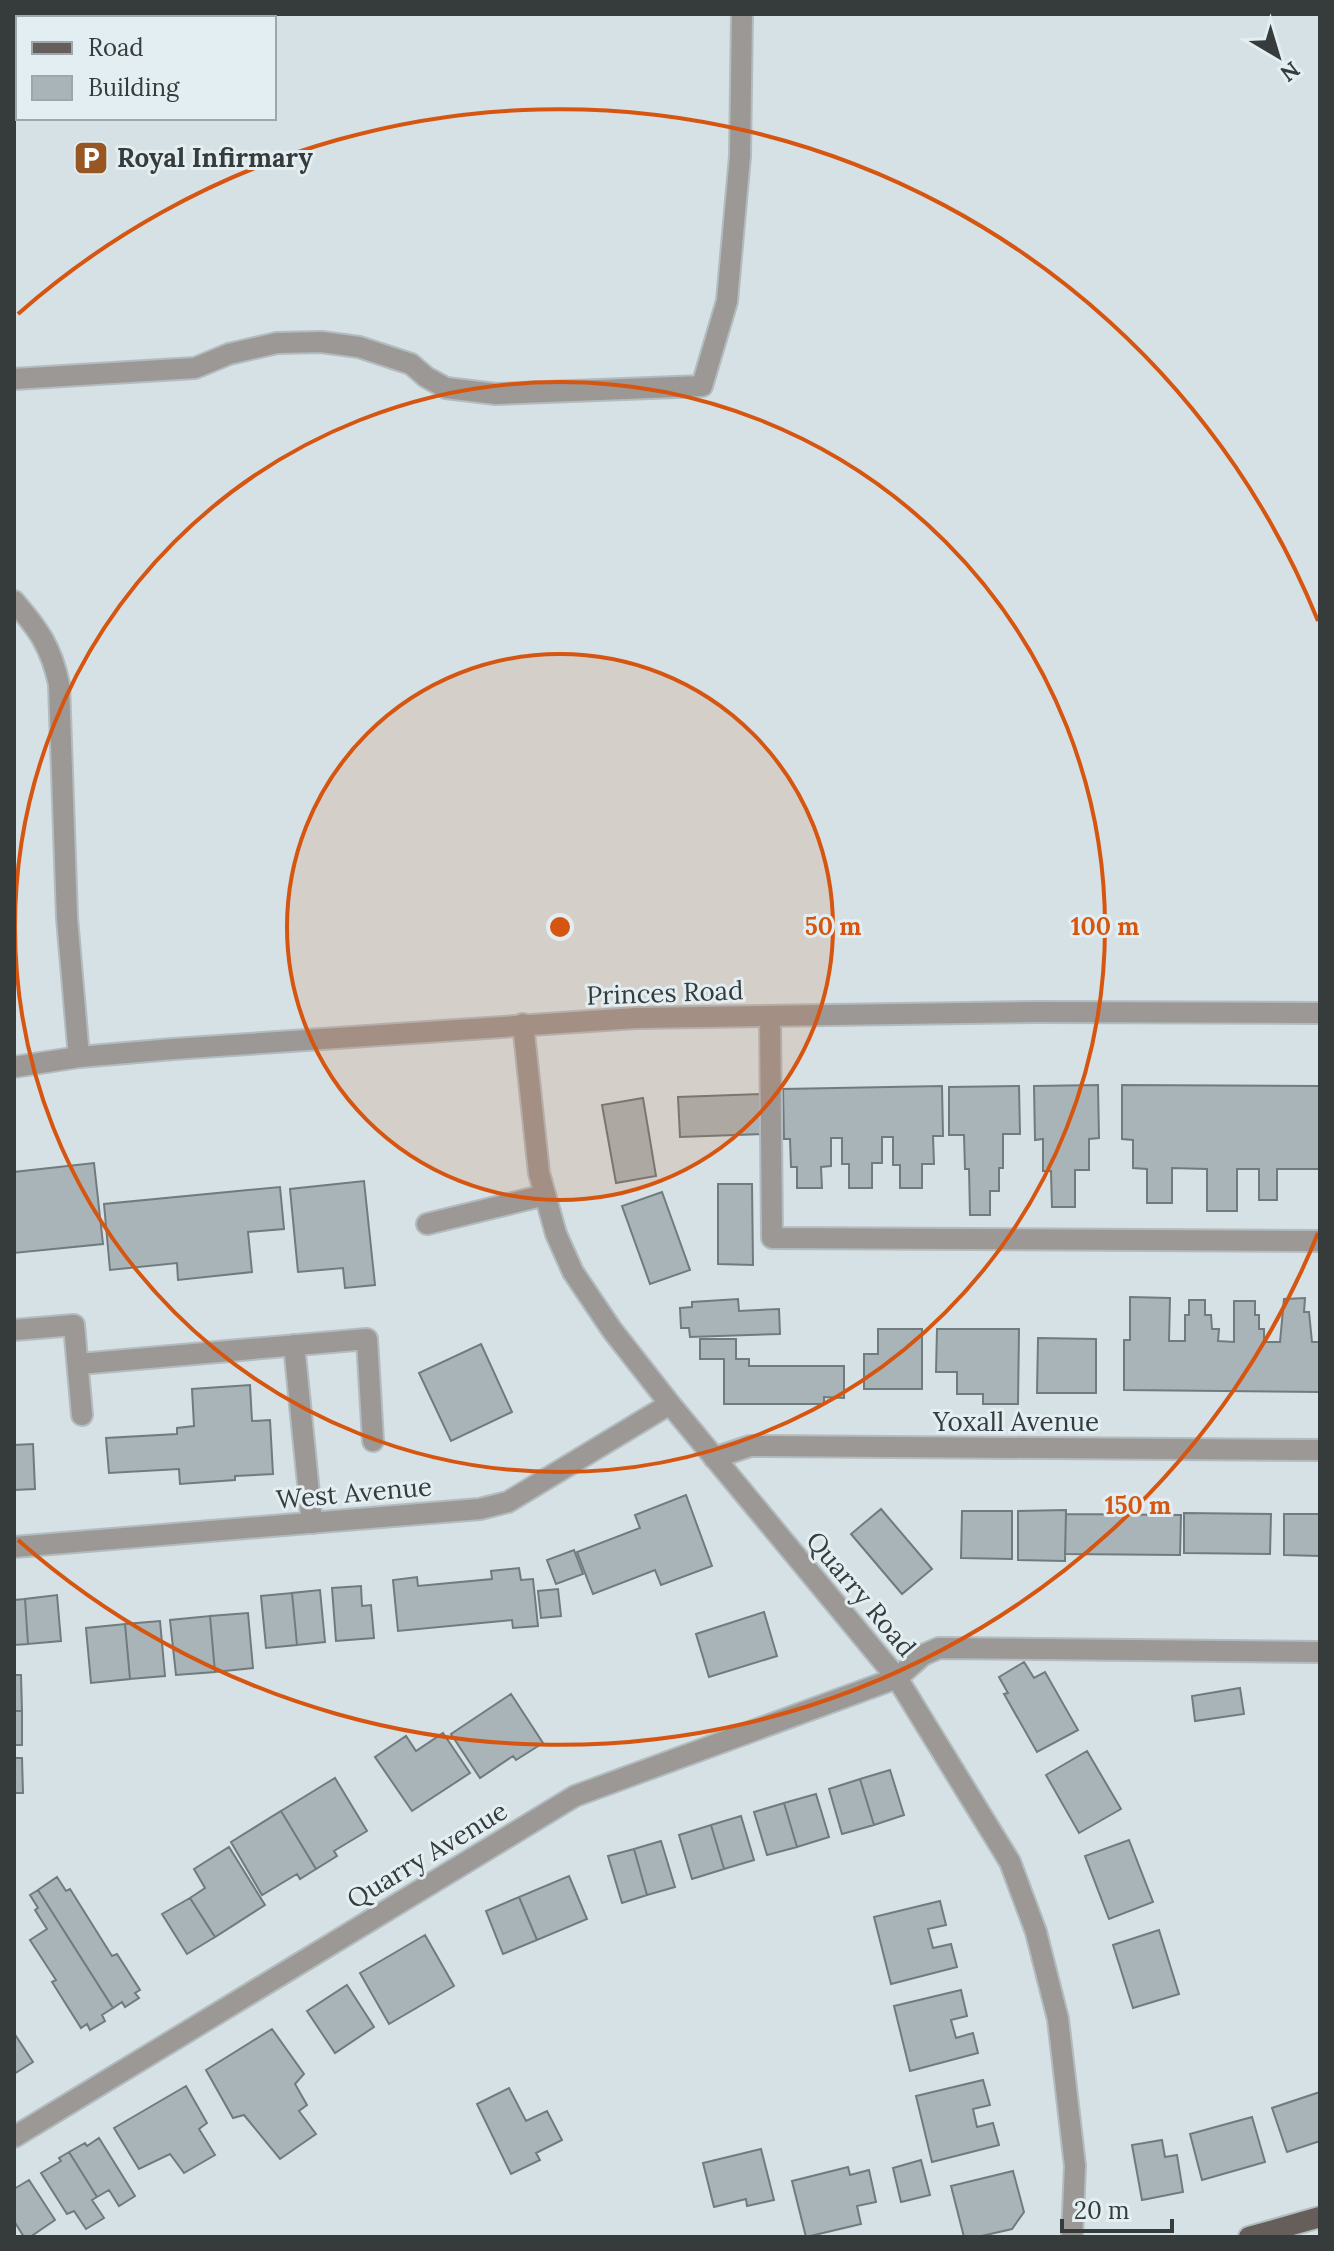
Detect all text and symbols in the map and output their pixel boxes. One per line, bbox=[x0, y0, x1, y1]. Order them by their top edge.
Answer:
legend bbox=[16, 16, 276, 120]
north arrow bbox=[1238, 16, 1318, 96]
text: Road bbox=[88, 32, 144, 63]
text: N bbox=[1275, 55, 1306, 88]
text: Building bbox=[88, 72, 180, 103]
parking icon: Royal Infirmary bbox=[72, 139, 110, 177]
place label: Royal Infirmary bbox=[117, 141, 313, 174]
text: 50 m bbox=[805, 911, 861, 942]
text: 100 m bbox=[1071, 911, 1139, 942]
centre of rings bbox=[546, 913, 574, 941]
street label: Princes Road bbox=[586, 973, 744, 1012]
street label: Yoxall Avenue bbox=[932, 1405, 1099, 1438]
street label: West Avenue bbox=[275, 1469, 433, 1516]
text: 150 m bbox=[1105, 1490, 1171, 1521]
street label: Quarry Road bbox=[799, 1524, 923, 1663]
street label: Quarry Avenue bbox=[340, 1794, 513, 1915]
scale bar bbox=[1062, 2183, 1172, 2233]
text: 20 m bbox=[1074, 2195, 1130, 2226]

